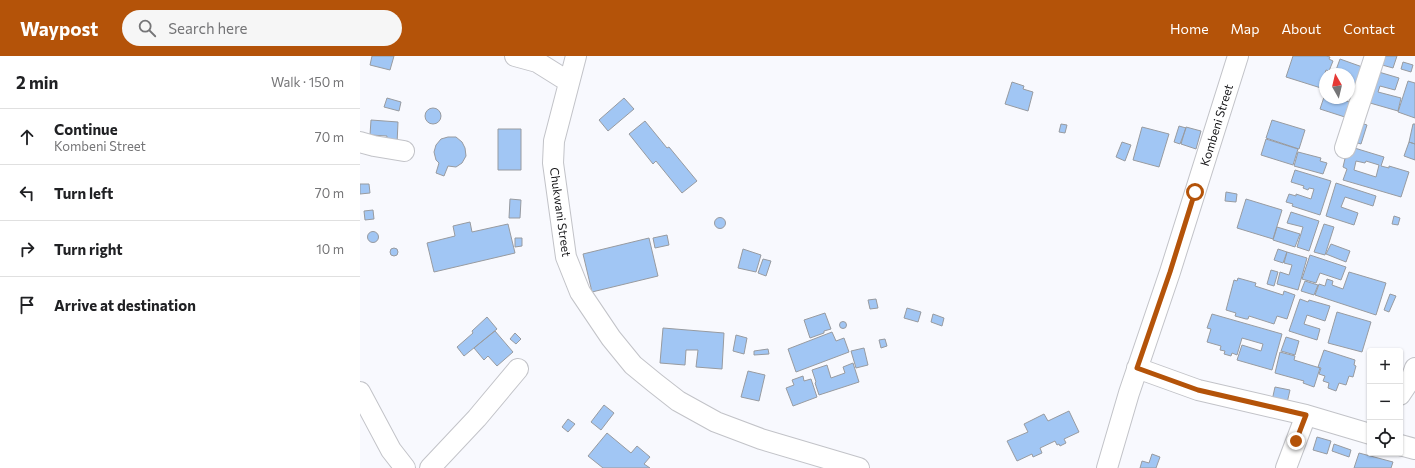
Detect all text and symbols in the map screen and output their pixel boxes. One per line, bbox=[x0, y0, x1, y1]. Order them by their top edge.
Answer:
search box bbox=[122, 10, 402, 46]
text: Waypost bbox=[20, 17, 98, 40]
icon: search bbox=[136, 17, 158, 39]
text: Search here bbox=[168, 19, 248, 37]
text: Home bbox=[1170, 20, 1209, 37]
text: Map bbox=[1231, 20, 1259, 37]
text: About bbox=[1281, 20, 1321, 37]
text: Contact bbox=[1343, 20, 1395, 37]
north arrow bbox=[1319, 68, 1355, 104]
text: 2 min bbox=[16, 72, 58, 93]
text: Walk · 150 m bbox=[271, 74, 344, 90]
street label: Kombeni Street bbox=[1197, 82, 1235, 168]
text: Continue bbox=[54, 120, 118, 138]
icon: ahead bbox=[16, 126, 38, 148]
text: 70 m bbox=[315, 129, 344, 145]
text: Kombeni Street bbox=[54, 138, 146, 154]
street label: Chukwani Street bbox=[548, 166, 574, 258]
icon: left bbox=[16, 182, 38, 204]
route start bbox=[1186, 183, 1204, 201]
text: Turn left bbox=[54, 184, 113, 202]
text: 70 m bbox=[315, 185, 344, 201]
icon: right bbox=[16, 238, 38, 260]
text: Turn right bbox=[54, 240, 123, 258]
text: 10 m bbox=[316, 241, 344, 257]
icon: arrive bbox=[16, 294, 38, 316]
text: Arrive at destination bbox=[54, 296, 196, 314]
map controls bbox=[1367, 348, 1403, 456]
button: + bbox=[1367, 348, 1403, 384]
button: − bbox=[1367, 384, 1403, 420]
button: locate bbox=[1367, 420, 1403, 456]
route end bbox=[1287, 432, 1305, 450]

